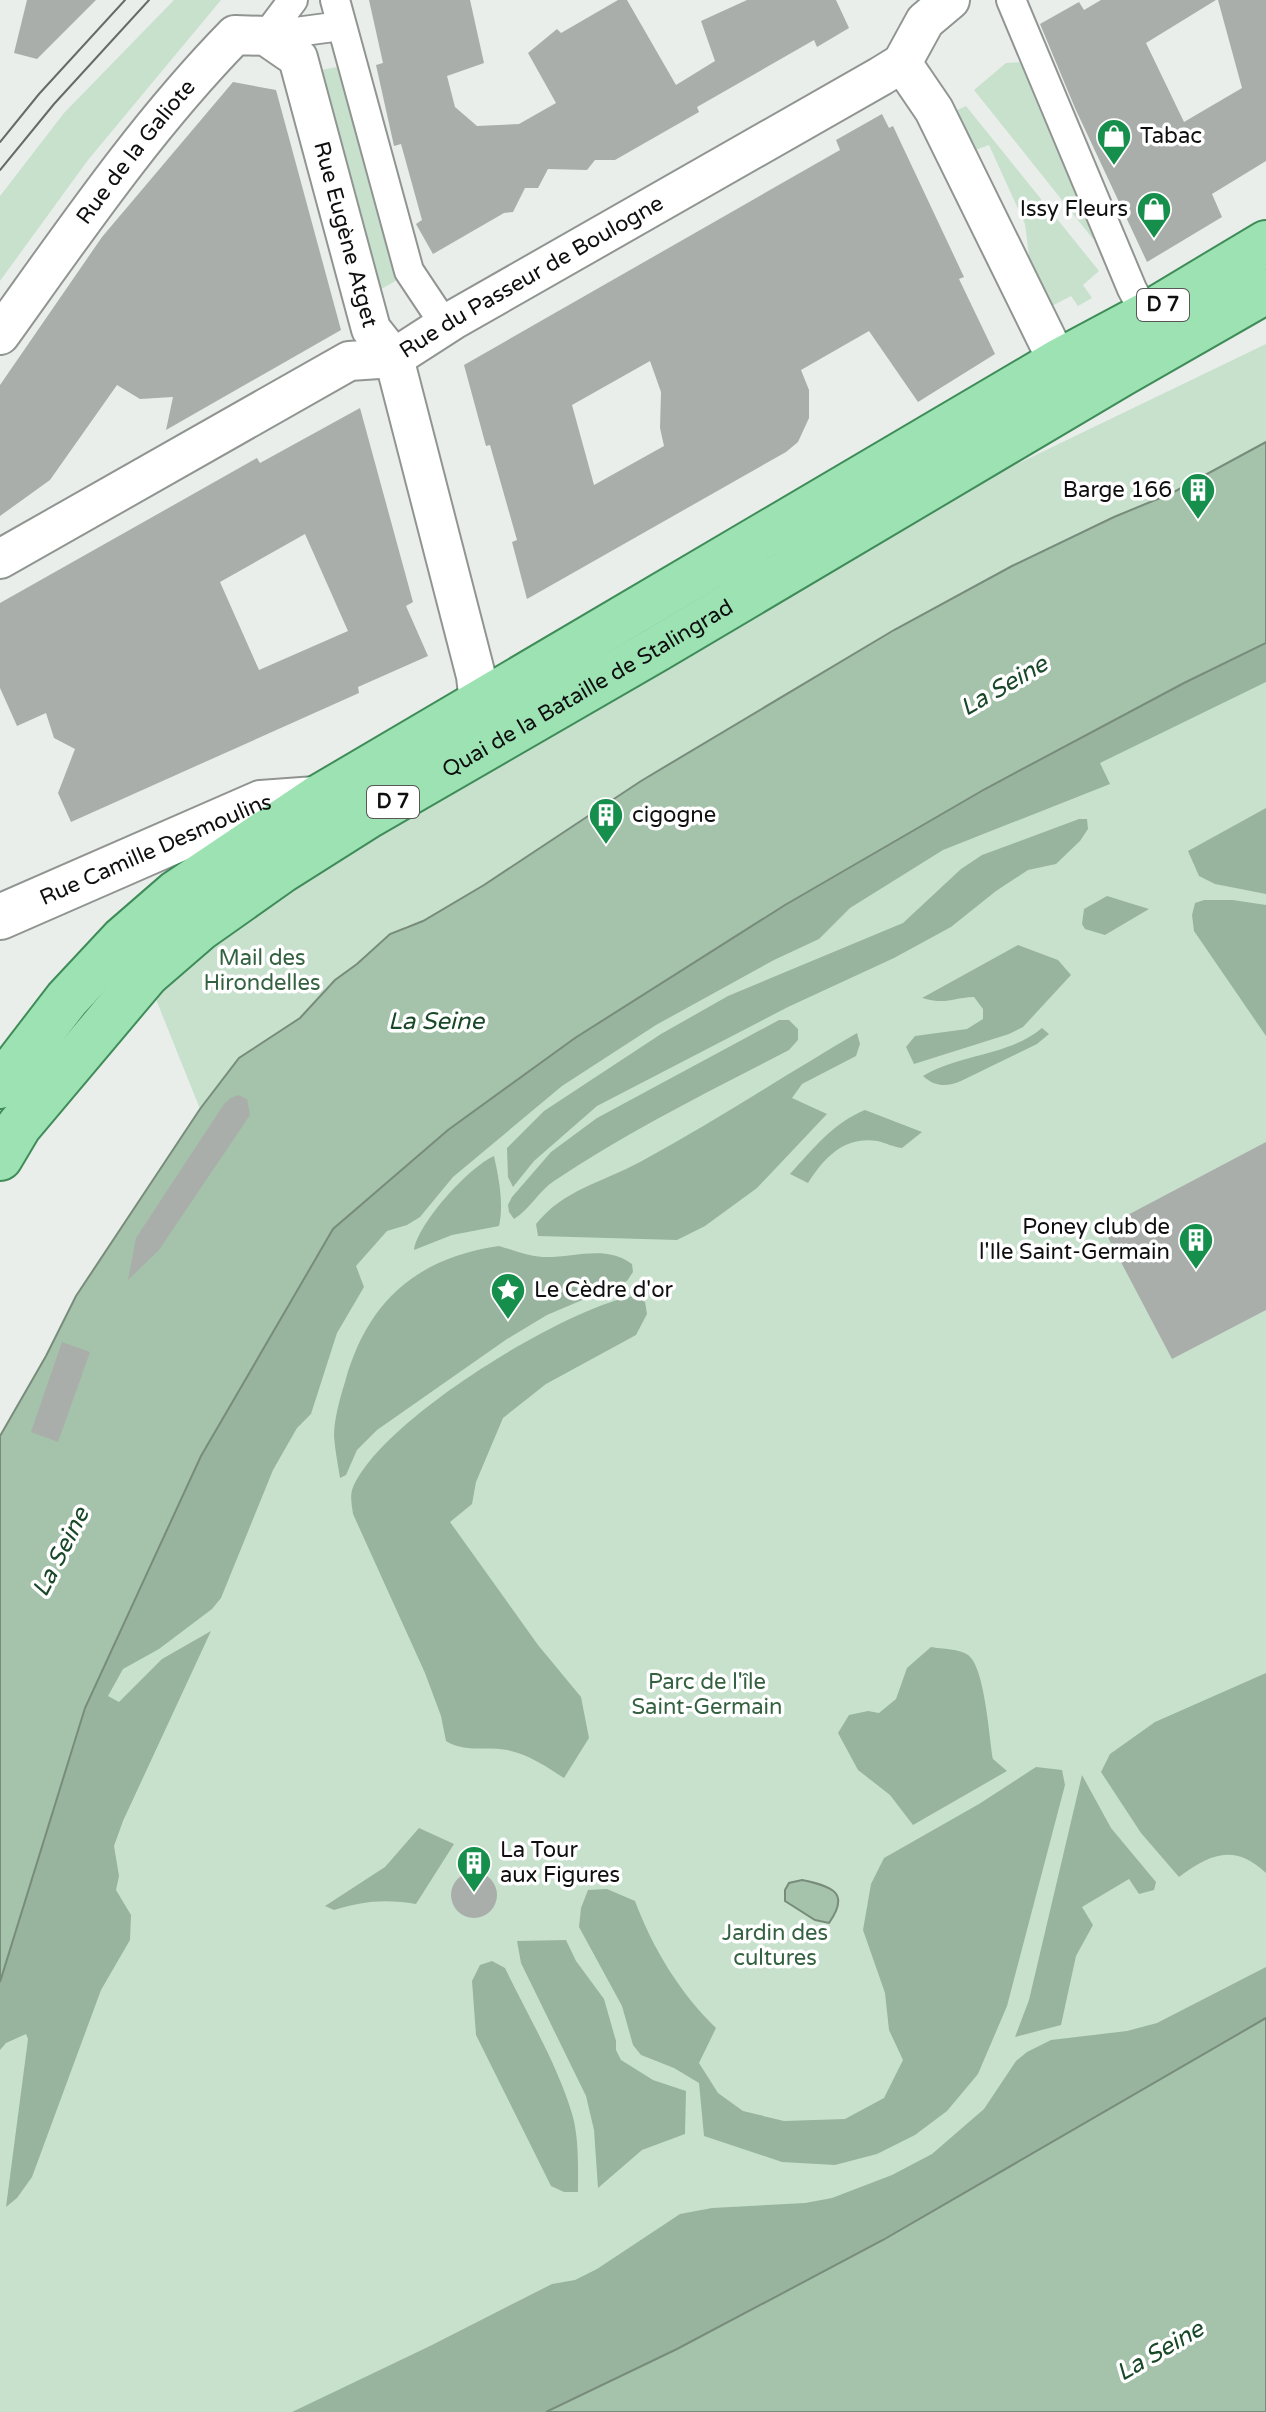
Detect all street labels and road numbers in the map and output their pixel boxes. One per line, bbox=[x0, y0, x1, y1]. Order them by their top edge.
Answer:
street label: Rue de la Galiote bbox=[71, 74, 201, 229]
street label: Rue Eugène Atget bbox=[308, 139, 383, 330]
street label: Rue du Passeur de Boulogne bbox=[395, 190, 668, 364]
road number: D 7 bbox=[1137, 289, 1189, 321]
street label: Quai de la Bataille de Stalingrad bbox=[438, 594, 738, 783]
road number: D 7 bbox=[367, 786, 419, 818]
street label: Rue Camille Desmoulins bbox=[36, 789, 273, 911]

